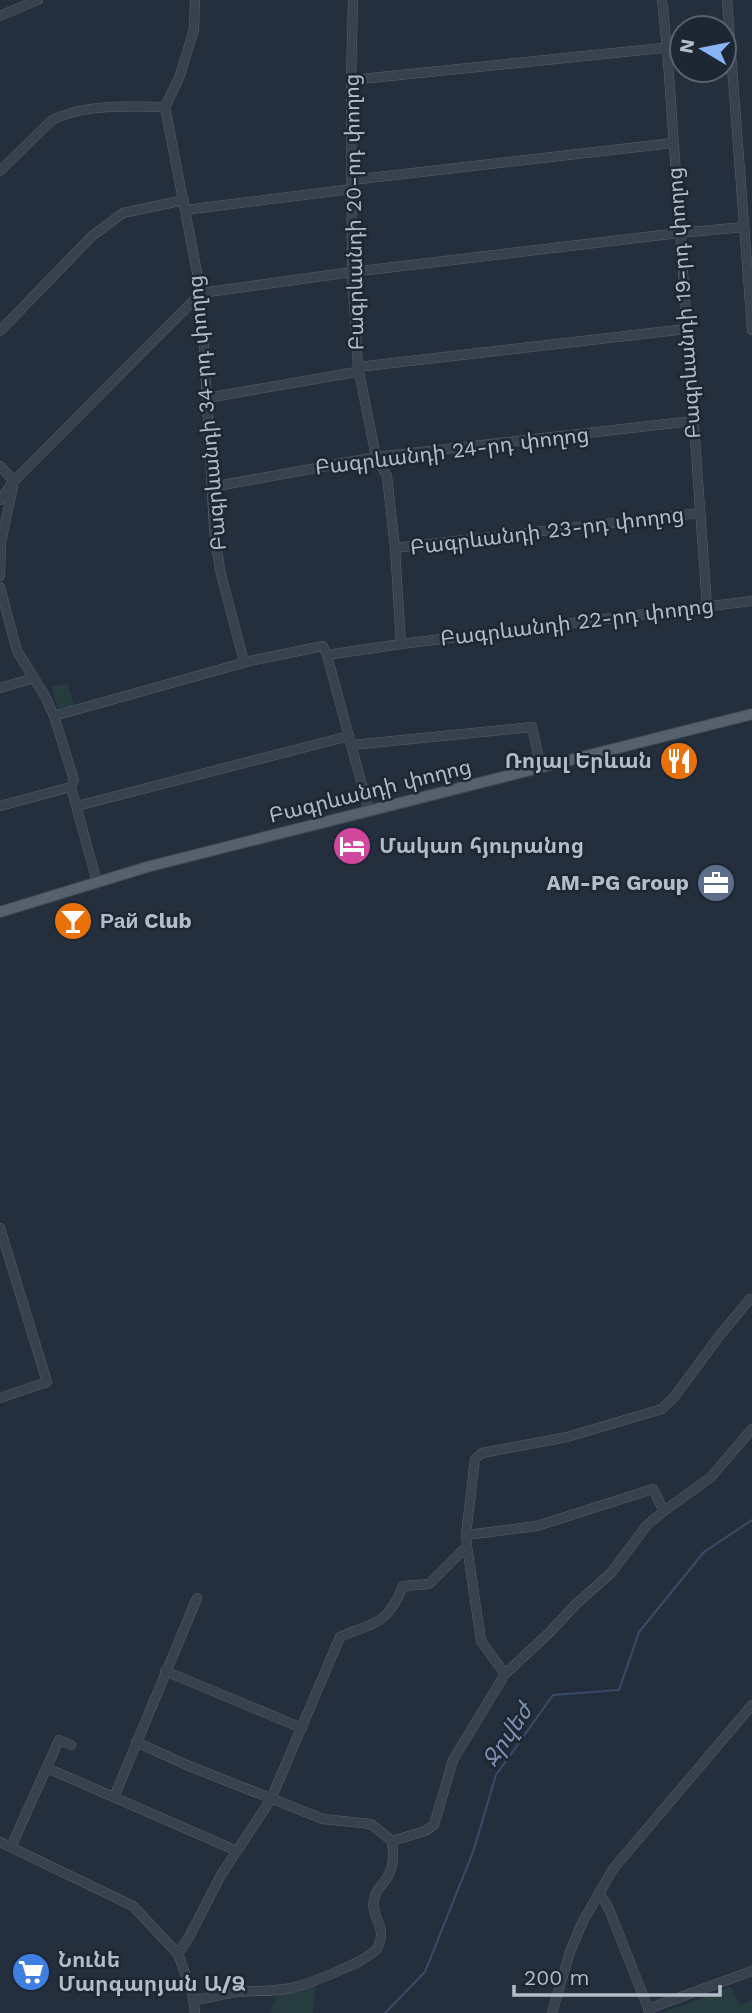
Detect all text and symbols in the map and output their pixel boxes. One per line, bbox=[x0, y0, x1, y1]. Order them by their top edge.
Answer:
north arrow bbox=[668, 14, 738, 84]
text: N bbox=[674, 37, 699, 55]
street label: Բագրևանդի 20-րդ փողոց bbox=[339, 73, 368, 351]
street label: Բագրևանդի 19-րդ փողոց bbox=[662, 166, 705, 440]
street label: Բագրևանդի 34-րդ փողոց bbox=[182, 274, 231, 552]
street label: Բագրևանդի 24-րդ փողոց bbox=[314, 421, 590, 480]
street label: Բագրևանդի 23-րդ փողոց bbox=[409, 501, 685, 560]
street label: Բագրևանդի 22-րդ փողոց bbox=[439, 592, 715, 651]
restaurant icon: Ռոյալ Երևան bbox=[658, 740, 700, 782]
place label: Ռոյալ Երևան bbox=[505, 748, 652, 773]
street label: Բագրևանդի փողոց bbox=[266, 753, 474, 828]
hotel icon: Մակաո հյուրանոց bbox=[331, 825, 373, 867]
place label: Մակաո հյուրանոց bbox=[379, 833, 584, 858]
office icon: AM-PG Group bbox=[695, 862, 737, 904]
place label: AM-PG Group bbox=[547, 870, 689, 895]
bar icon: Рай Club bbox=[52, 900, 94, 942]
place label: Рай Club bbox=[100, 908, 192, 933]
water label: Ջրվեժ bbox=[477, 1696, 540, 1772]
place label: Նունե Մարգարյան Ա/Ձ bbox=[58, 1947, 245, 1996]
supermarket icon: Նունե Մարգարյան Ա/Ձ bbox=[10, 1951, 52, 1993]
scale bar bbox=[514, 1954, 720, 1998]
text: 200 m bbox=[524, 1965, 590, 1990]

